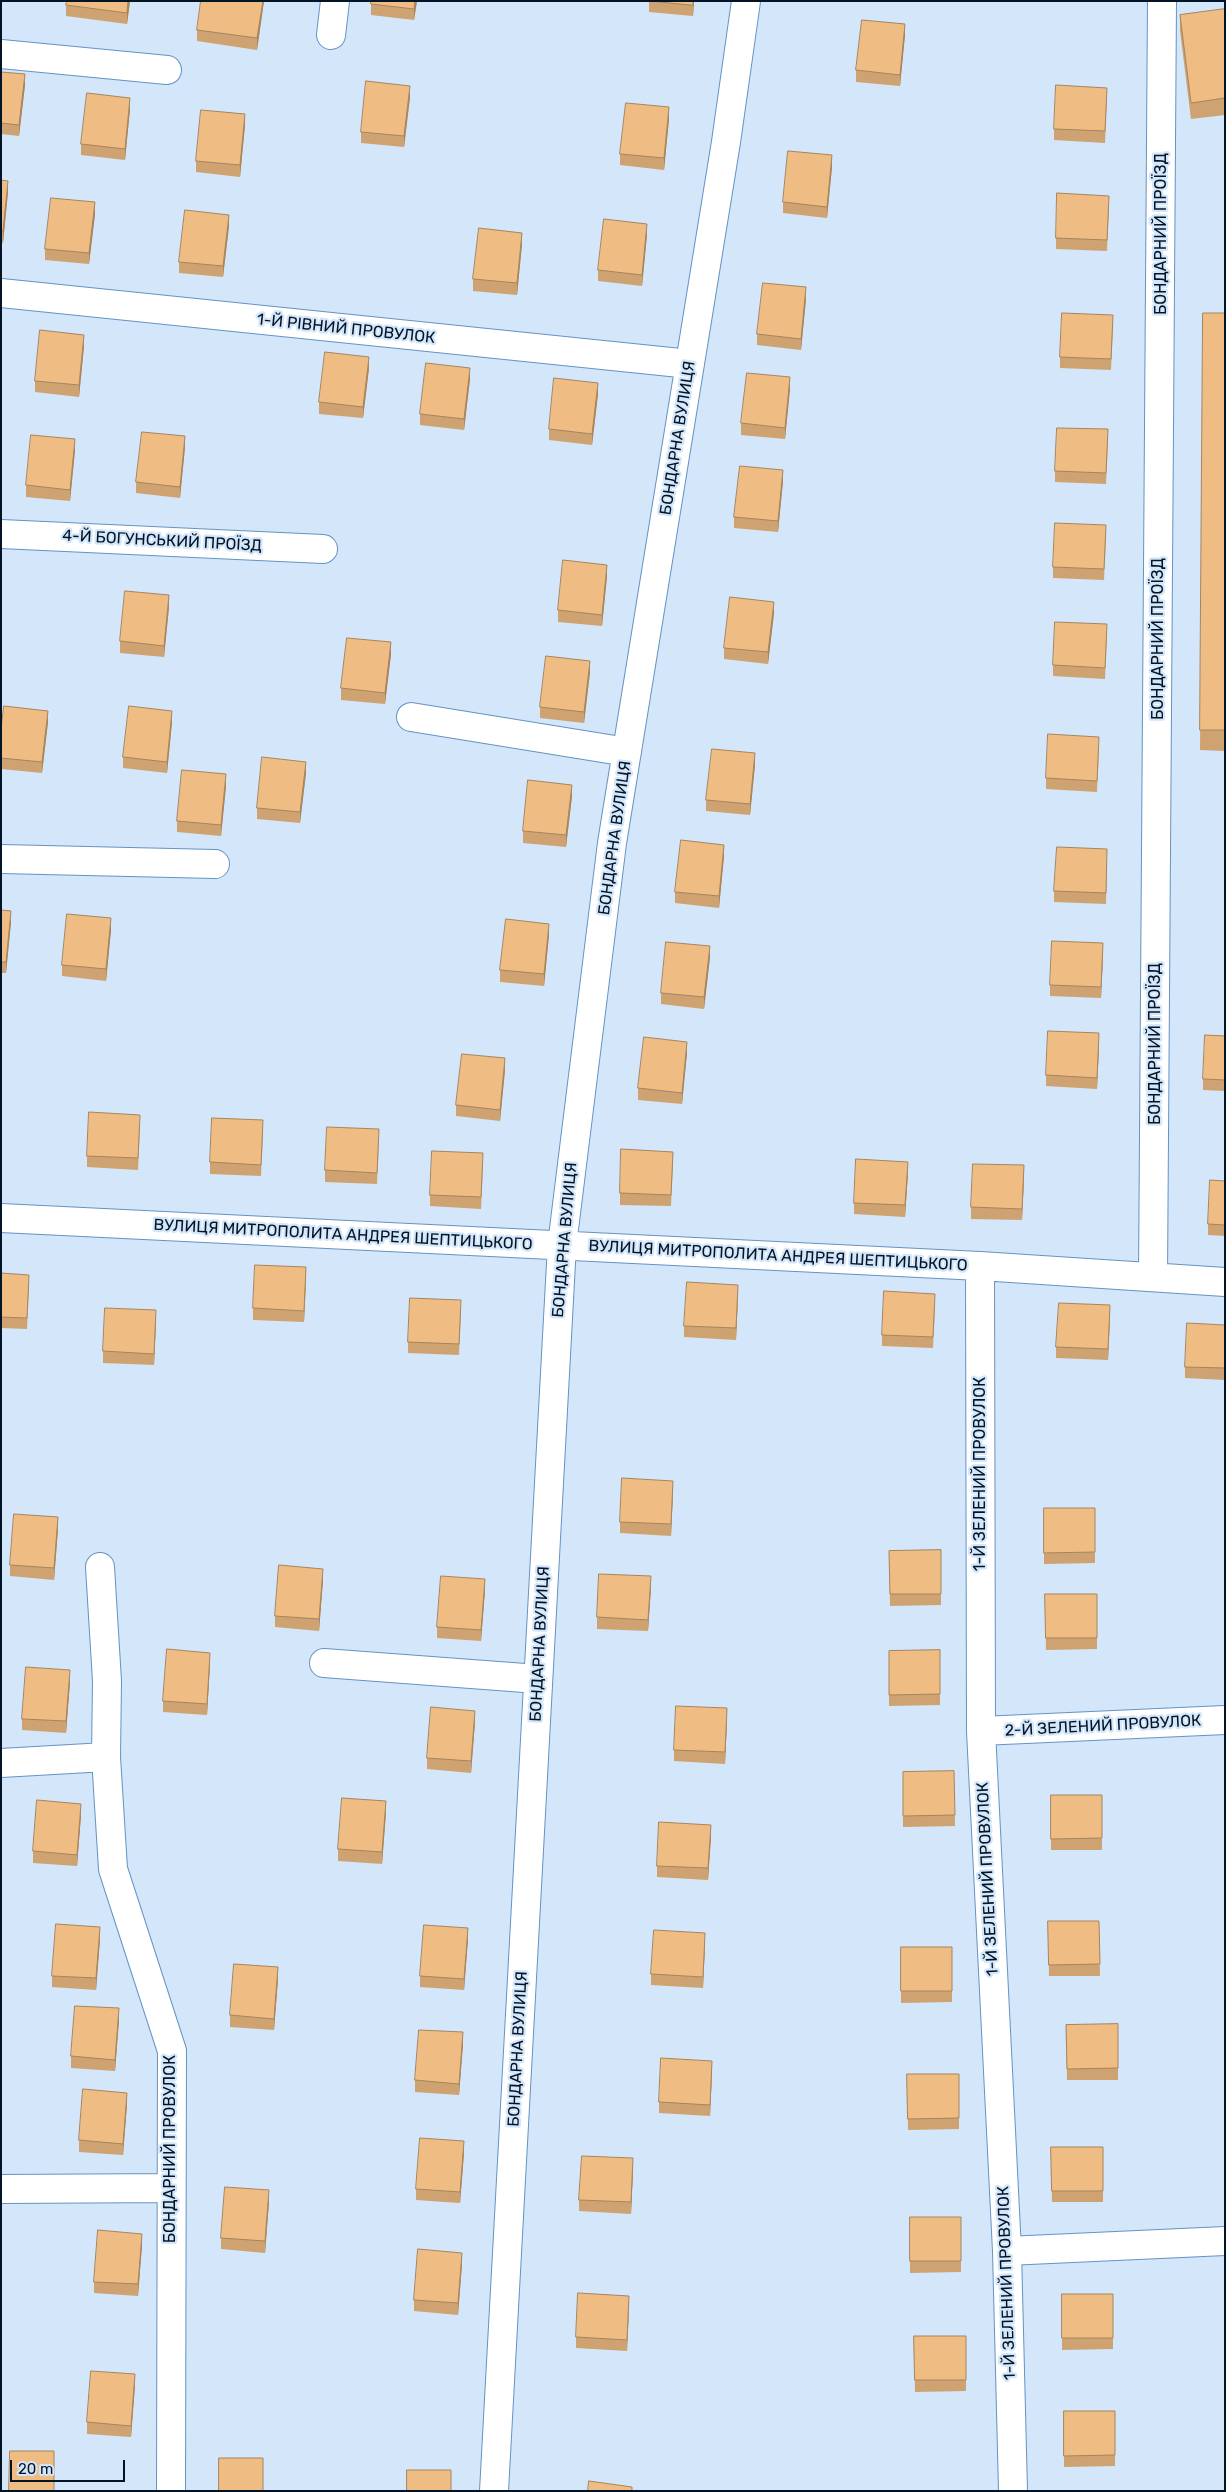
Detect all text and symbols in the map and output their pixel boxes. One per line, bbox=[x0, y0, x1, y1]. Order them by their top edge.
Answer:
street label: БОНДАРНИЙ ПРОЇЗД bbox=[1151, 153, 1171, 315]
street label: 1-Й РІВНИЙ ПРОВУЛОК bbox=[256, 310, 436, 348]
street label: БОНДАРНА ВУЛИЦЯ bbox=[656, 359, 700, 517]
street label: 4-Й БОГУНСЬКИЙ ПРОЇЗД bbox=[62, 526, 262, 556]
street label: БОНДАРНИЙ ПРОЇЗД bbox=[1148, 558, 1168, 720]
street label: БОНДАРНА ВУЛИЦЯ bbox=[595, 759, 635, 917]
street label: БОНДАРНИЙ ПРОЇЗД bbox=[1145, 963, 1165, 1125]
street label: БОНДАРНА ВУЛИЦЯ bbox=[549, 1161, 581, 1319]
street label: ВУЛИЦЯ МИТРОПОЛИТА АНДРЕЯ ШЕПТИЦЬКОГО bbox=[153, 1215, 533, 1255]
street label: ВУЛИЦЯ МИТРОПОЛИТА АНДРЕЯ ШЕПТИЦЬКОГО bbox=[588, 1236, 968, 1276]
street label: 1-Й ЗЕЛЕНИЙ ПРОВУЛОК bbox=[970, 1377, 990, 1571]
street label: БОНДАРНА ВУЛИЦЯ bbox=[526, 1566, 554, 1722]
street label: 2-Й ЗЕЛЕНИЙ ПРОВУЛОК bbox=[1004, 1711, 1202, 1741]
street label: 1-Й ЗЕЛЕНИЙ ПРОВУЛОК bbox=[973, 1781, 1003, 1977]
street label: БОНДАРНА ВУЛИЦЯ bbox=[504, 1971, 532, 2127]
street label: БОНДАРНИЙ ПРОВУЛОК bbox=[160, 2055, 180, 2243]
street label: 1-Й ЗЕЛЕНИЙ ПРОВУЛОК bbox=[994, 2185, 1020, 2381]
scale bar bbox=[12, 2450, 128, 2482]
text: 20 m bbox=[18, 2460, 53, 2478]

